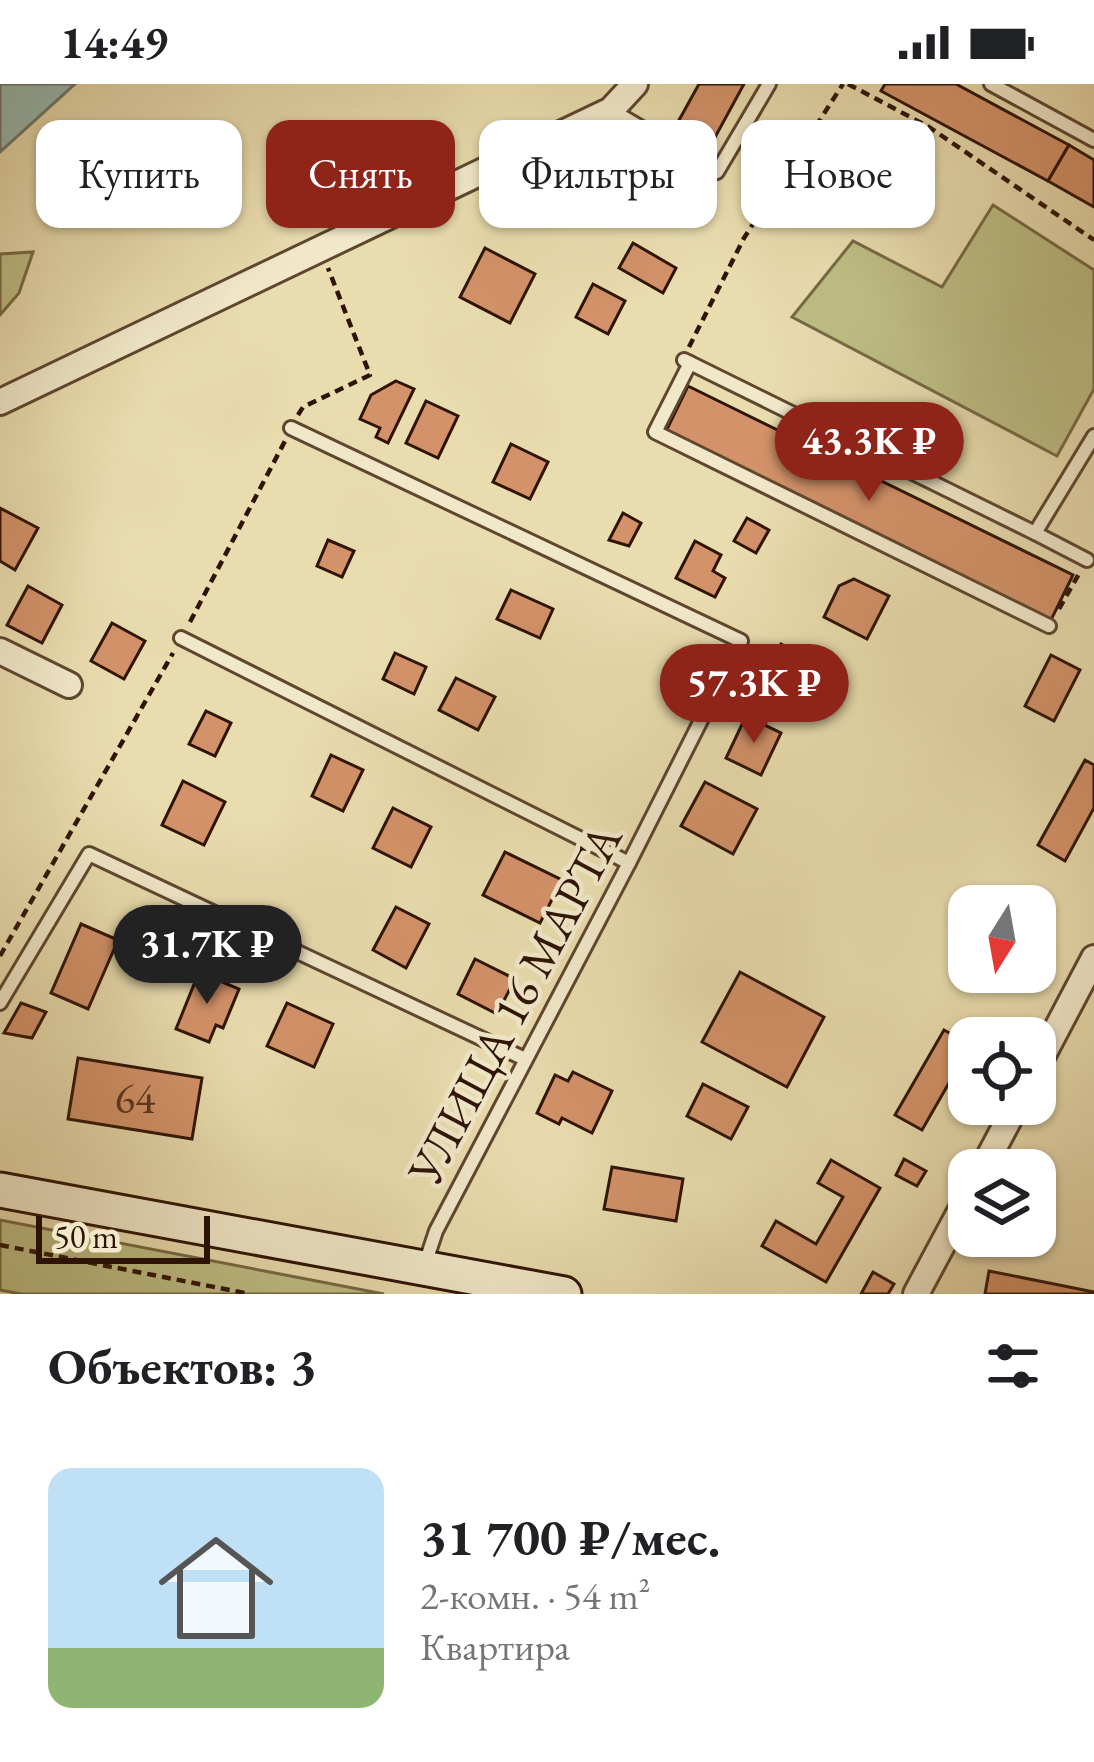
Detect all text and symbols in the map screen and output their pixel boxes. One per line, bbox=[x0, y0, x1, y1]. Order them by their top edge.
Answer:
text: 14:49 bbox=[60, 13, 168, 71]
chip: Купить bbox=[36, 120, 242, 228]
chip: Снять bbox=[266, 120, 455, 228]
chip: Фильтры bbox=[479, 120, 717, 228]
chip: Новое bbox=[741, 120, 935, 228]
pin: 43.3K ₽ bbox=[758, 402, 980, 504]
text: 43.3K ₽ bbox=[802, 415, 936, 466]
pin: 57.3K ₽ bbox=[643, 644, 865, 746]
text: 57.3K ₽ bbox=[687, 657, 821, 708]
street label: УЛИЦА 16 МАРТА bbox=[392, 812, 636, 1196]
north arrow bbox=[948, 885, 1056, 993]
map controls bbox=[948, 885, 1056, 1257]
pin: 31.7K ₽ bbox=[96, 905, 318, 1007]
text: 31.7K ₽ bbox=[140, 918, 274, 969]
button: locate bbox=[948, 1017, 1056, 1125]
house number: 64 bbox=[115, 1071, 156, 1126]
button: layers bbox=[948, 1149, 1056, 1257]
scale bar bbox=[36, 1210, 210, 1263]
text: 50 m bbox=[54, 1215, 118, 1258]
text: Объектов: 3 bbox=[48, 1333, 317, 1399]
icon: filters bbox=[980, 1333, 1046, 1399]
text: 31 700 ₽/мес. bbox=[420, 1504, 720, 1570]
icon: home bbox=[144, 1516, 288, 1660]
text: 2-комн. · 54 m² bbox=[420, 1570, 651, 1621]
text: Квартира bbox=[420, 1621, 570, 1672]

